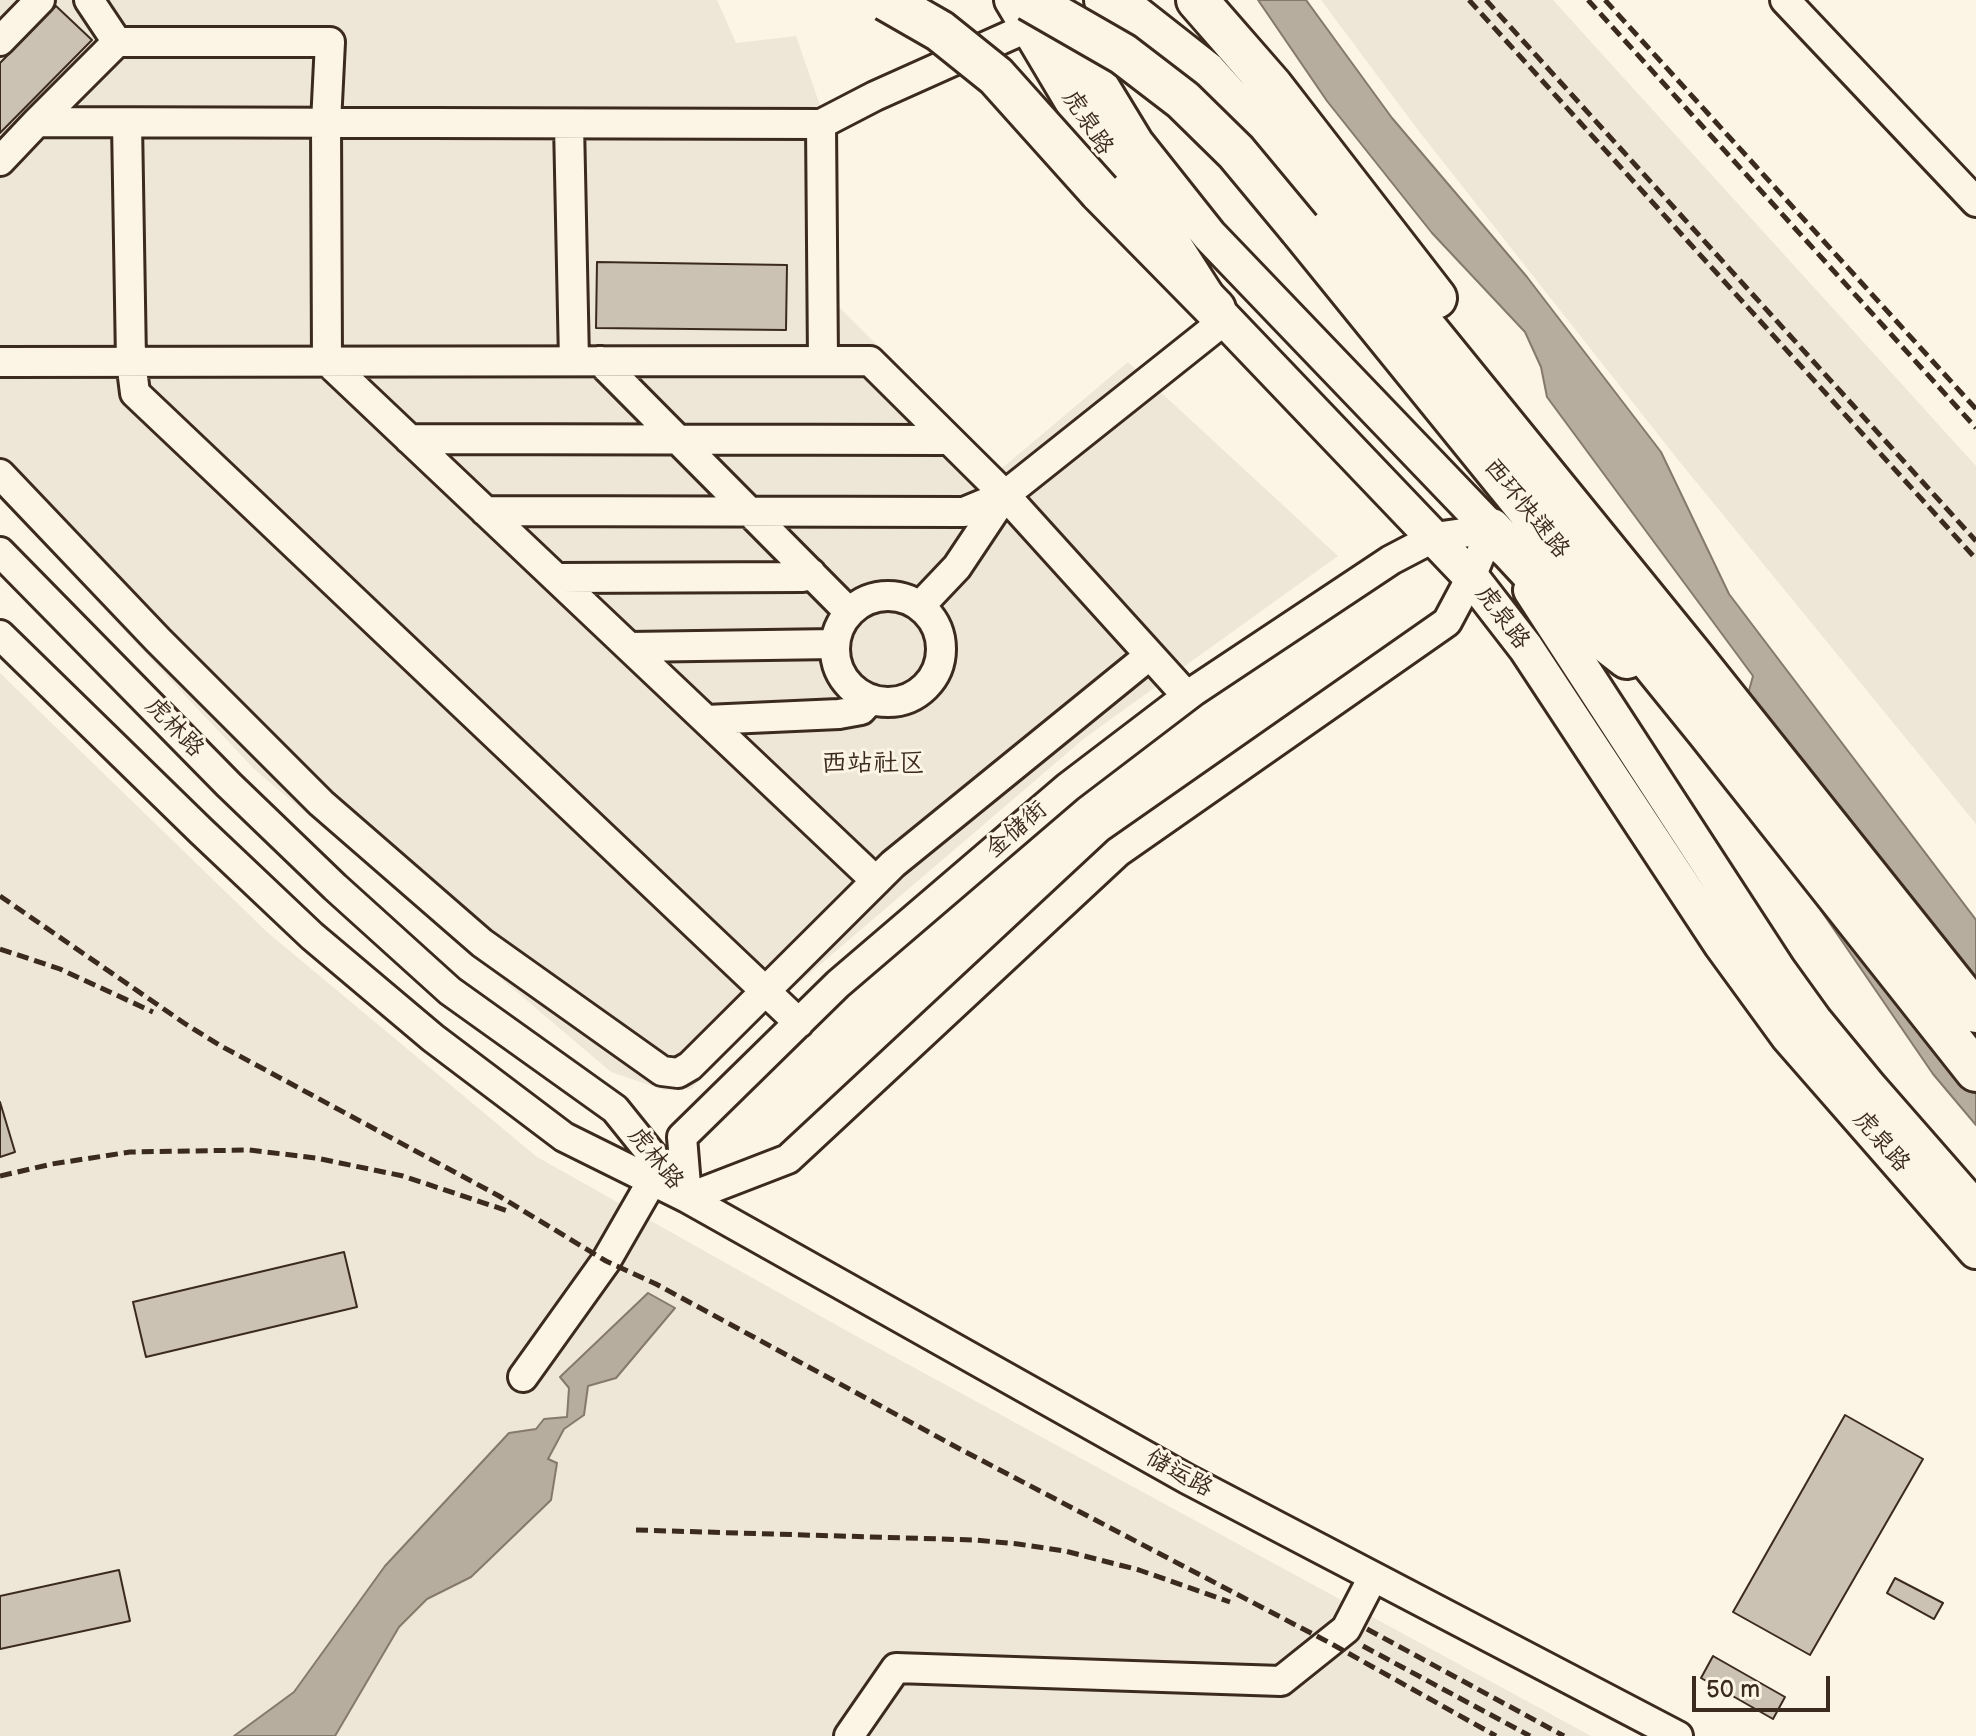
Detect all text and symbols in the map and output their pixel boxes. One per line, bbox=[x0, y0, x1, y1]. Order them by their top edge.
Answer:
street label: 虎泉路 bbox=[1055, 85, 1119, 161]
street label: 西环快速路 bbox=[1477, 453, 1575, 565]
street label: 虎泉路 bbox=[1469, 581, 1535, 655]
street label: 虎林路 bbox=[139, 692, 209, 764]
district label: 西站社区 bbox=[821, 748, 925, 780]
street label: 金储街 bbox=[980, 796, 1054, 864]
street label: 虎泉路 bbox=[1847, 1105, 1915, 1179]
street label: 虎林路 bbox=[621, 1122, 689, 1196]
street label: 储运路 bbox=[1141, 1444, 1217, 1504]
scale bar bbox=[1696, 1660, 1834, 1710]
text: 50 m bbox=[1706, 1675, 1760, 1704]

